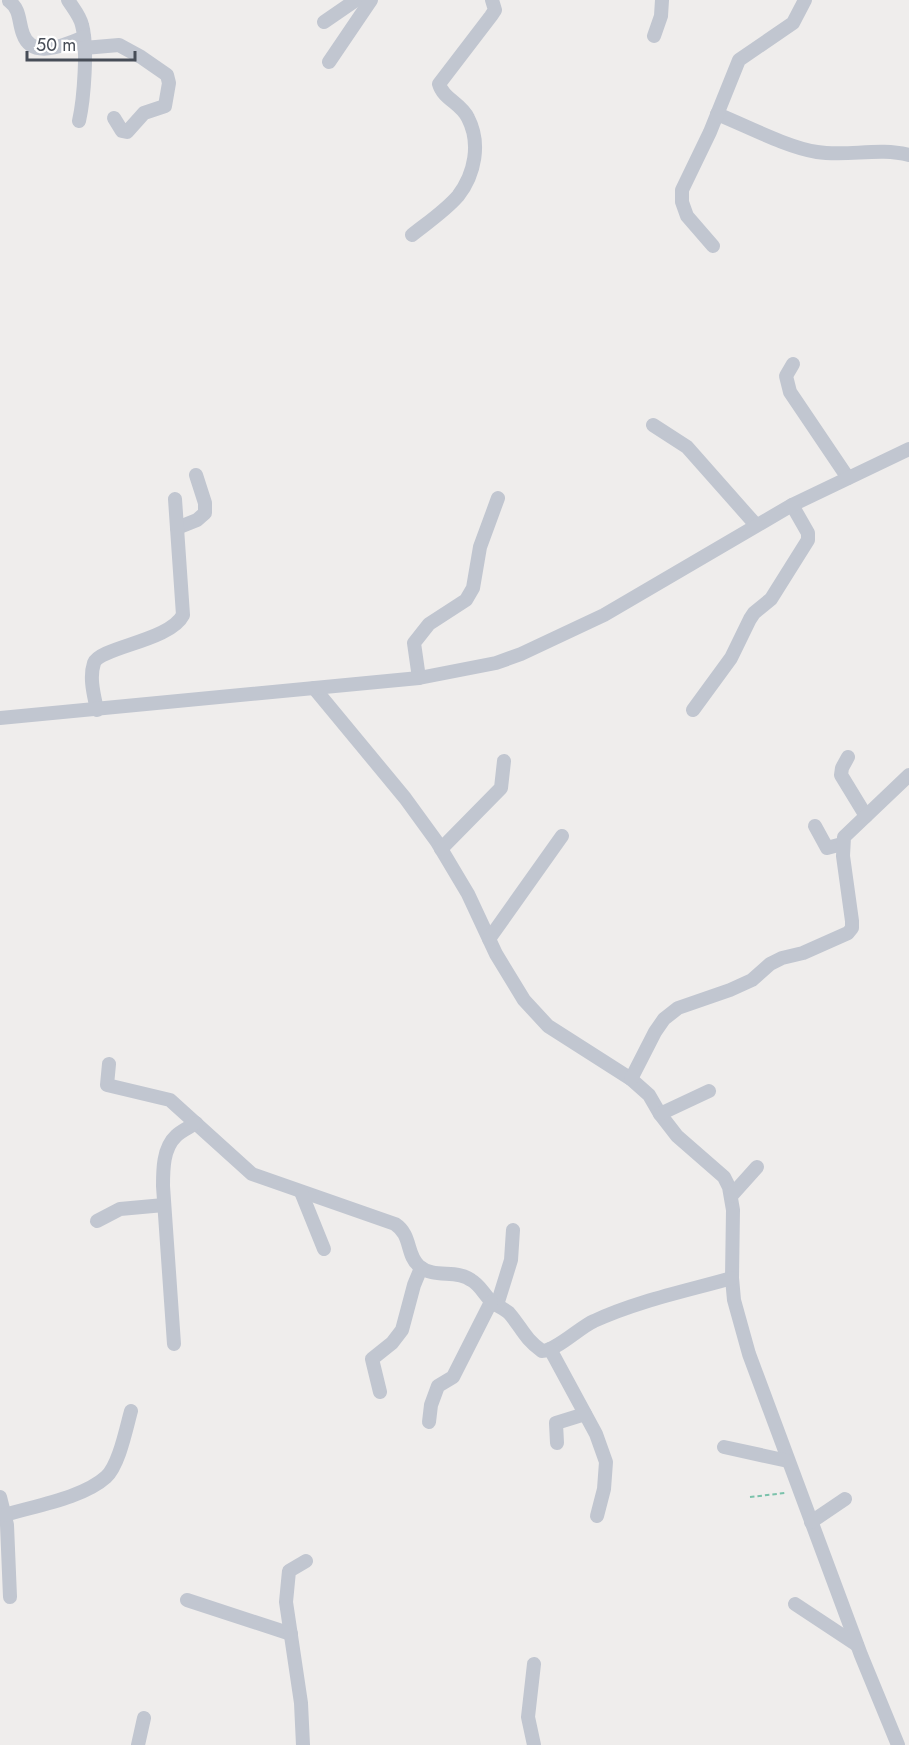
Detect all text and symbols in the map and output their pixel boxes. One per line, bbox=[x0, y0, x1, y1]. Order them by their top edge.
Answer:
scale bar bbox=[27, 24, 135, 62]
text: 50 m bbox=[36, 32, 76, 58]

